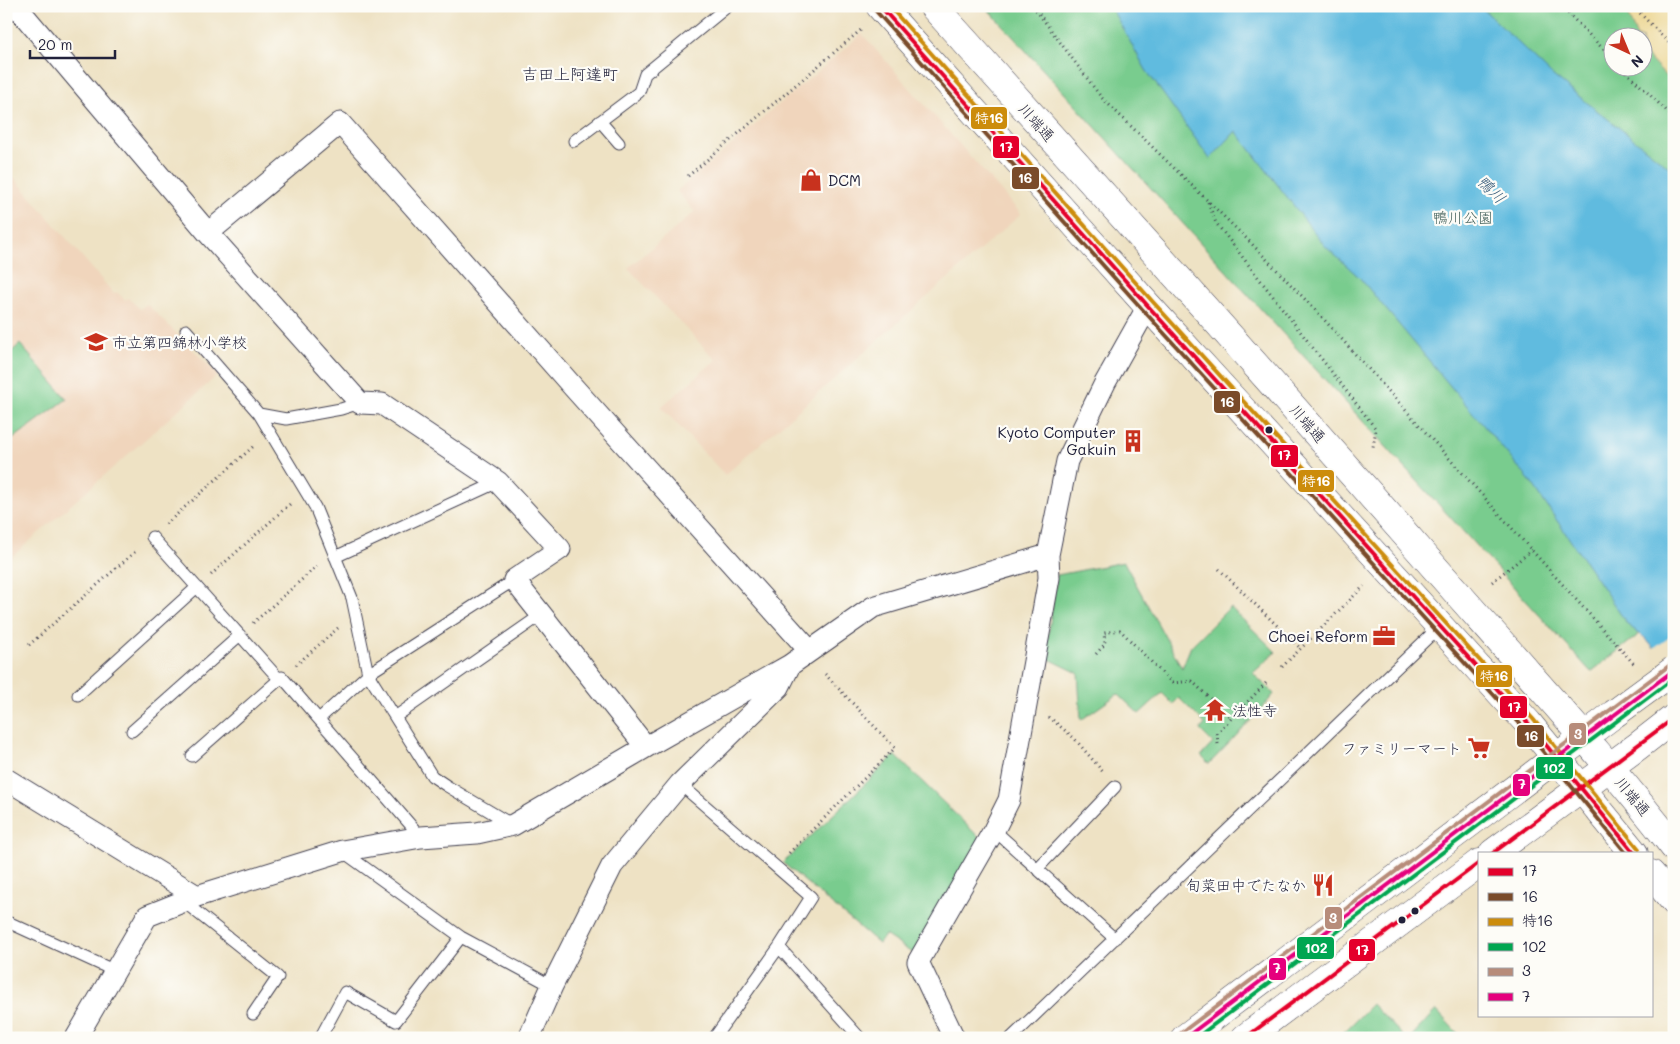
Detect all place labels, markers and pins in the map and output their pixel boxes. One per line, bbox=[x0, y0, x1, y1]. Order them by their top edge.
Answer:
shop icon: DCM bbox=[798, 167, 824, 193]
place label: DCM bbox=[828, 170, 861, 190]
school or university icon: 市立第四錦林小学校 bbox=[83, 329, 109, 355]
place label: 市立第四錦林小学校 bbox=[112, 332, 247, 352]
place label: Kyoto Computer Gakuin bbox=[997, 422, 1116, 459]
unlabelled marker bbox=[1264, 425, 1274, 435]
building icon: Kyoto Computer Gakuin bbox=[1120, 428, 1146, 454]
office icon: Choei Reform bbox=[1371, 623, 1397, 649]
place label: Choei Reform bbox=[1268, 626, 1368, 646]
temple icon: 法性寺 bbox=[1202, 697, 1228, 723]
place label: 法性寺 bbox=[1232, 700, 1277, 720]
supermarket icon: ファミリーマート bbox=[1466, 735, 1492, 761]
place label: ファミリーマート bbox=[1342, 738, 1462, 758]
restaurant icon: 旬菜田中でたなか bbox=[1310, 872, 1336, 898]
place label: 旬菜田中でたなか bbox=[1186, 875, 1306, 895]
unlabelled marker bbox=[1410, 906, 1420, 916]
unlabelled marker bbox=[1397, 915, 1407, 925]

